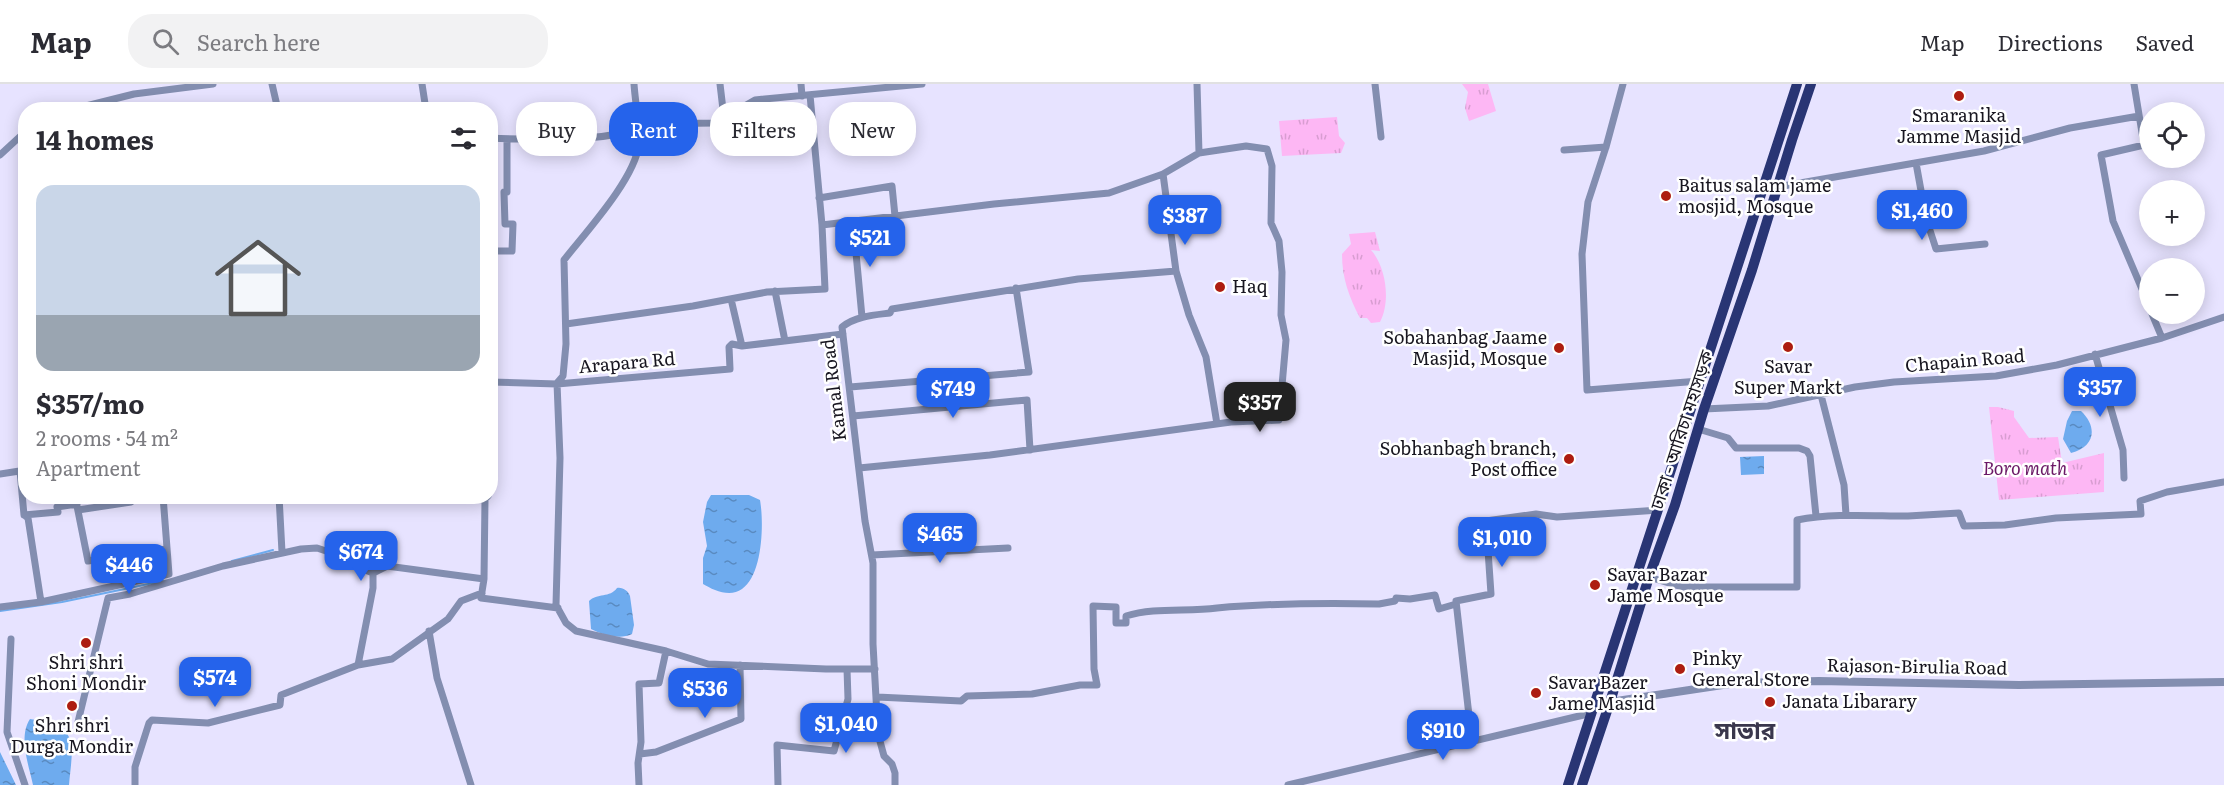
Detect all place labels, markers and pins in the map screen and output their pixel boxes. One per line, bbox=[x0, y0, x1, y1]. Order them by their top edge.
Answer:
marker: Smaranika Jamme Masjid bbox=[1952, 89, 1966, 103]
place label: Smaranika Jamme Masjid bbox=[1897, 101, 2021, 149]
place label: Baitus salam jame mosjid, Mosque bbox=[1678, 171, 1831, 219]
marker: Baitus salam jame mosjid, Mosque bbox=[1659, 189, 1673, 203]
pin: $1,460 bbox=[1873, 190, 1971, 241]
pin: $387 bbox=[1149, 195, 1221, 246]
pin: $521 bbox=[834, 217, 906, 268]
place label: Haq bbox=[1232, 272, 1268, 299]
marker: Haq bbox=[1213, 280, 1227, 294]
place label: Sobahanbag Jaame Masjid, Mosque bbox=[1383, 323, 1547, 371]
marker: Savar Super Markt bbox=[1781, 340, 1795, 354]
marker: Sobahanbag Jaame Masjid, Mosque bbox=[1552, 341, 1566, 355]
place label: Savar Super Markt bbox=[1734, 352, 1843, 400]
pin: $357 bbox=[2064, 367, 2136, 418]
pin: $749 bbox=[917, 368, 989, 419]
pin: $357 bbox=[1224, 382, 1296, 433]
place label: Sobhanbagh branch, Post office bbox=[1379, 434, 1557, 482]
marker: Sobhanbagh branch, Post office bbox=[1562, 452, 1576, 466]
pin: $465 bbox=[904, 513, 976, 564]
pin: $1,010 bbox=[1453, 517, 1551, 568]
pin: $674 bbox=[325, 531, 397, 582]
pin: $446 bbox=[93, 544, 165, 595]
place label: Savar Bazar Jame Mosque bbox=[1607, 560, 1724, 608]
marker: Savar Bazar Jame Mosque bbox=[1588, 578, 1602, 592]
marker: Shri shri Shoni Mondir bbox=[79, 636, 93, 650]
place label: Pinky General Store bbox=[1692, 644, 1809, 692]
place label: Shri shri Shoni Mondir bbox=[26, 648, 146, 696]
pin: $574 bbox=[179, 657, 251, 708]
marker: Pinky General Store bbox=[1673, 662, 1687, 676]
pin: $536 bbox=[669, 668, 741, 719]
place label: Savar Bazer Jame Masjid bbox=[1548, 668, 1655, 716]
marker: Savar Bazer Jame Masjid bbox=[1529, 686, 1543, 700]
place label: Janata Libarary bbox=[1782, 687, 1917, 714]
marker: Janata Libarary bbox=[1763, 695, 1777, 709]
marker: Shri shri Durga Mondir bbox=[65, 699, 79, 713]
pin: $1,040 bbox=[797, 703, 895, 754]
pin: $910 bbox=[1407, 710, 1479, 761]
place label: Shri shri Durga Mondir bbox=[11, 711, 134, 759]

